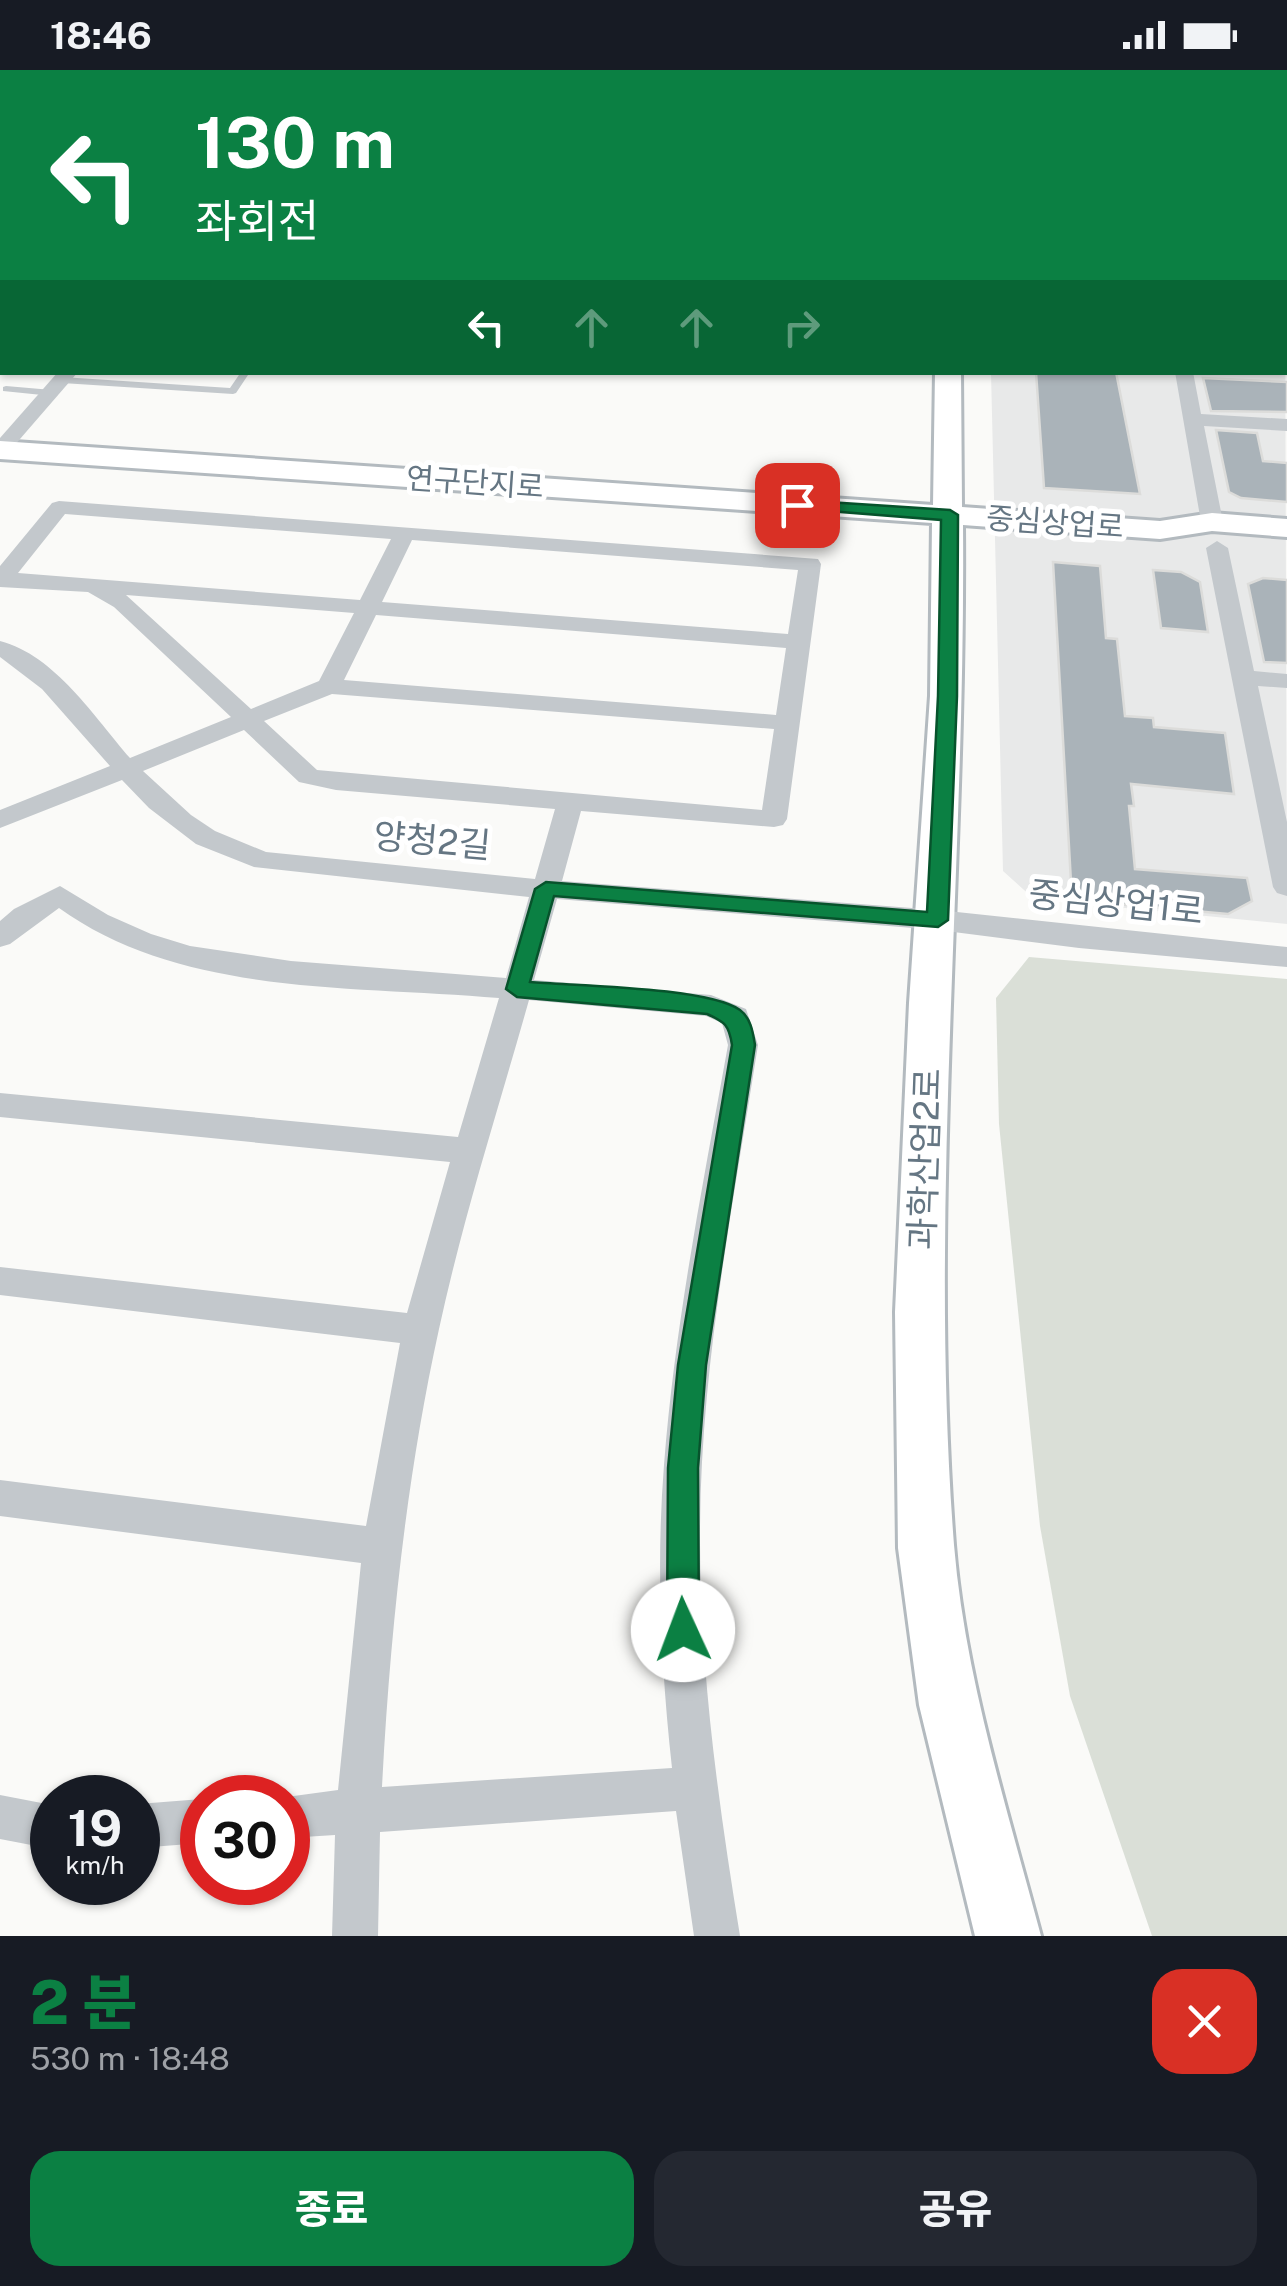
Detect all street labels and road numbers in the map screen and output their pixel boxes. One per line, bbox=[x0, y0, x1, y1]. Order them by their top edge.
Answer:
street label: 연구단지로 bbox=[405, 459, 545, 505]
street label: 중심상업로 bbox=[985, 499, 1125, 545]
street label: 양청2길 bbox=[372, 815, 492, 866]
street label: 중심상업1로 bbox=[1027, 873, 1205, 932]
street label: 과학산업2로 bbox=[901, 1067, 948, 1251]

